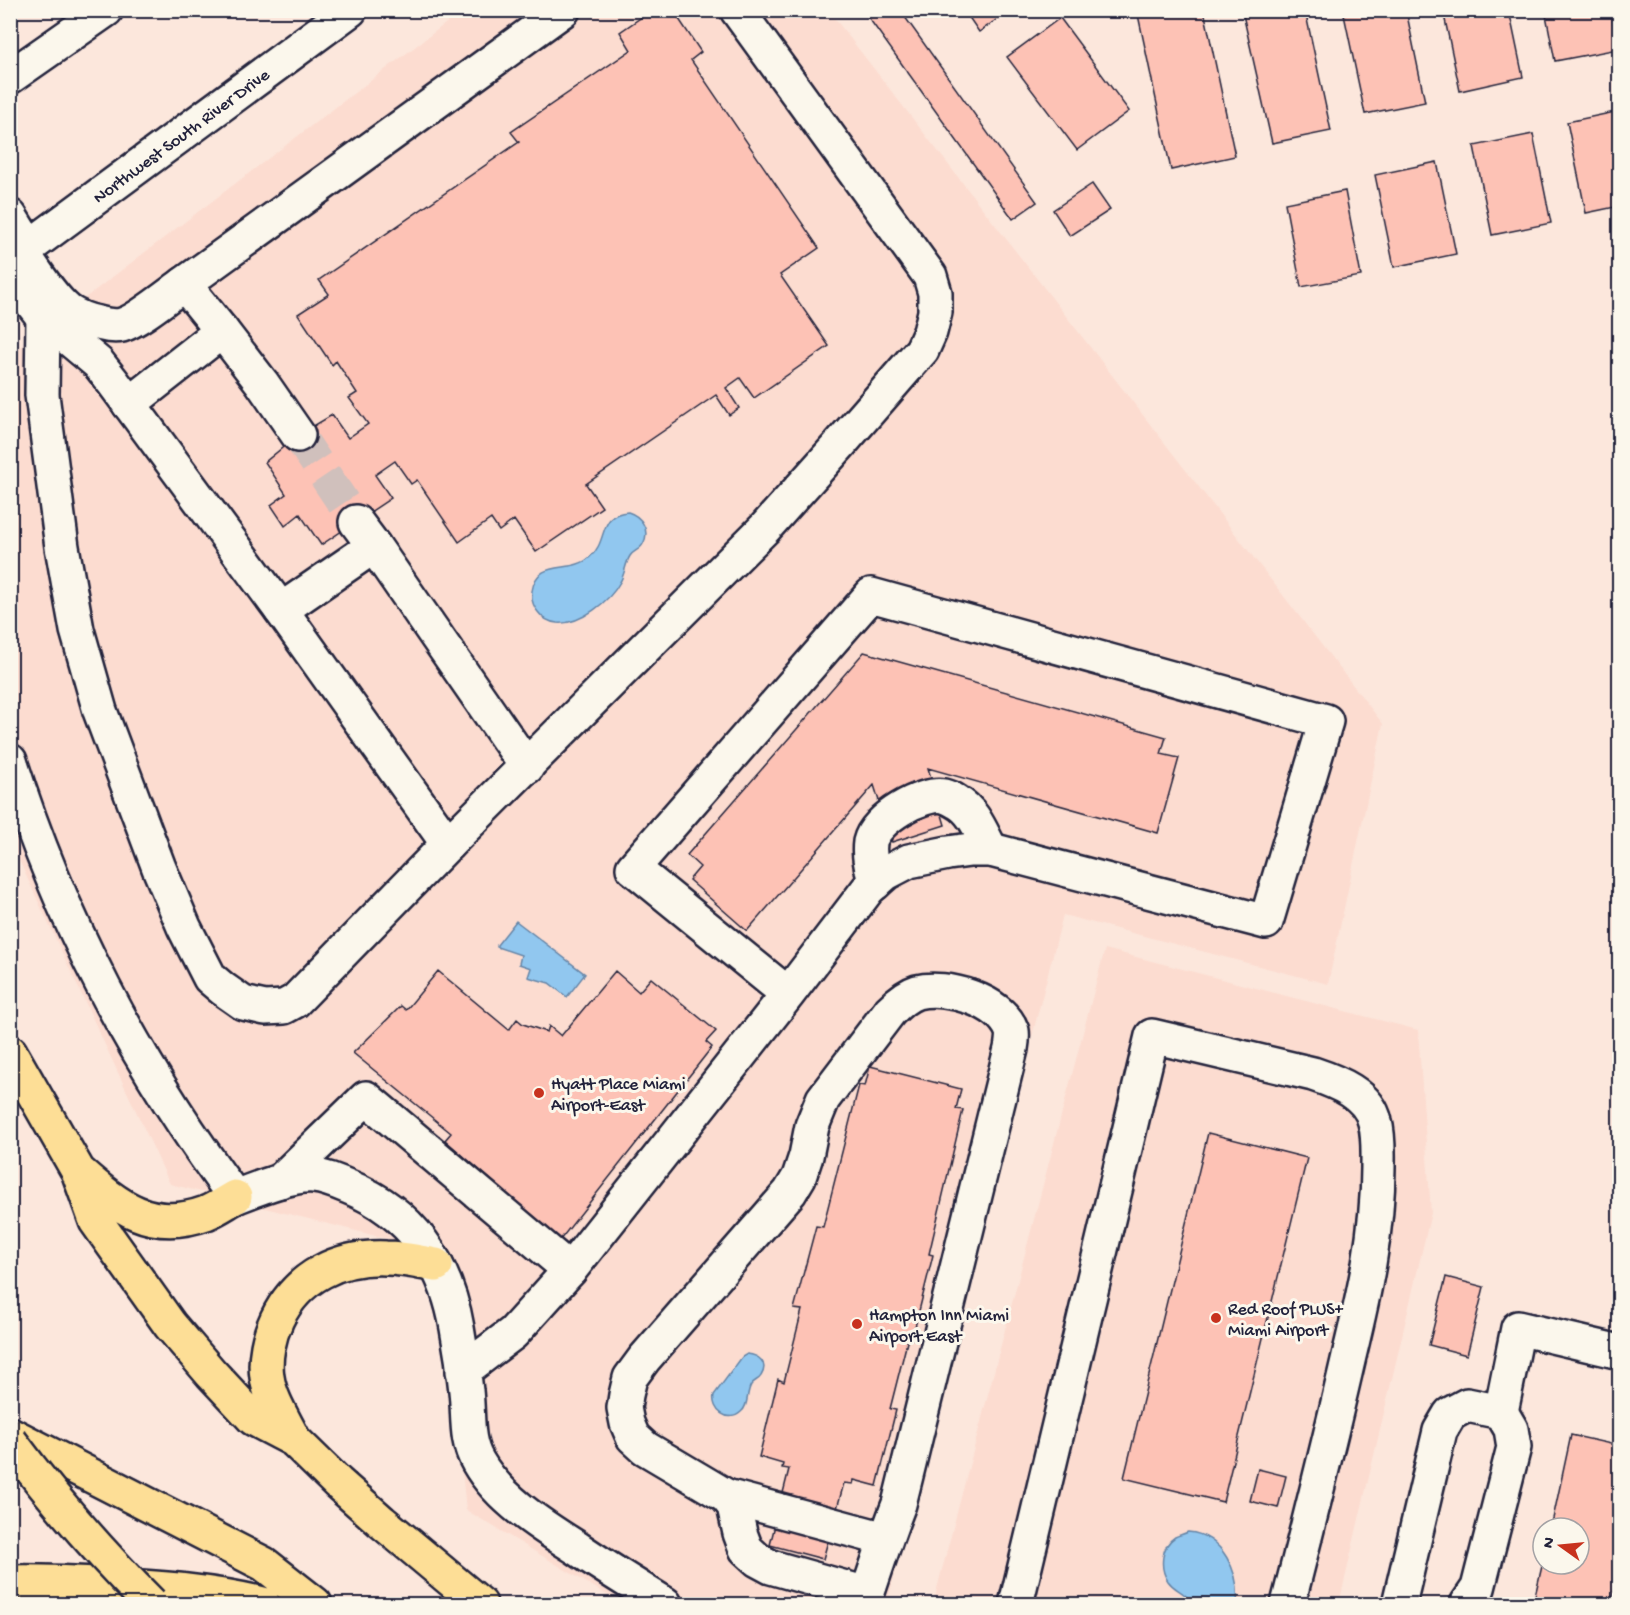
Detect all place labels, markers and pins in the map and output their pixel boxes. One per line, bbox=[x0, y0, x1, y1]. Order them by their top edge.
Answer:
place label: Hyatt Place Miami Airport-East bbox=[551, 1075, 686, 1117]
marker: Hyatt Place Miami Airport-East bbox=[532, 1086, 546, 1100]
place label: Red Roof PLUS+ Miami Airport bbox=[1228, 1300, 1344, 1342]
place label: Hampton Inn Miami Airport East bbox=[869, 1306, 1009, 1348]
marker: Red Roof PLUS+ Miami Airport bbox=[1209, 1311, 1223, 1325]
marker: Hampton Inn Miami Airport East bbox=[850, 1317, 864, 1331]

